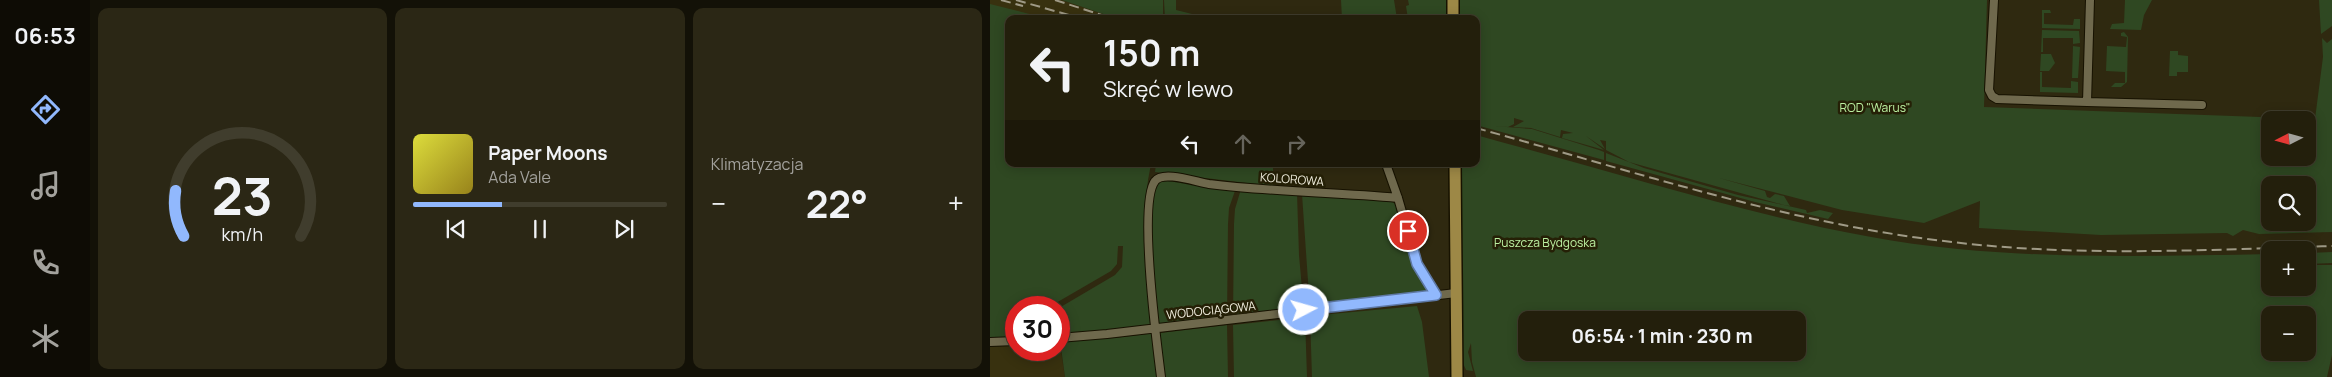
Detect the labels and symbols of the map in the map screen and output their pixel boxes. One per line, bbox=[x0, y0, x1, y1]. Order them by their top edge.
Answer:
park label: ROD "Warus" bbox=[1840, 99, 1910, 116]
north arrow bbox=[2261, 111, 2316, 166]
street label: KOLOROWA bbox=[1260, 168, 1325, 190]
pin bbox=[1387, 210, 1429, 252]
park label: Puszcza Bydgoska bbox=[1494, 234, 1596, 251]
position arrow bbox=[1277, 283, 1329, 335]
speed limit sign: 30 bbox=[1005, 296, 1070, 361]
street label: WODOCIĄGOWA bbox=[1165, 297, 1257, 323]

